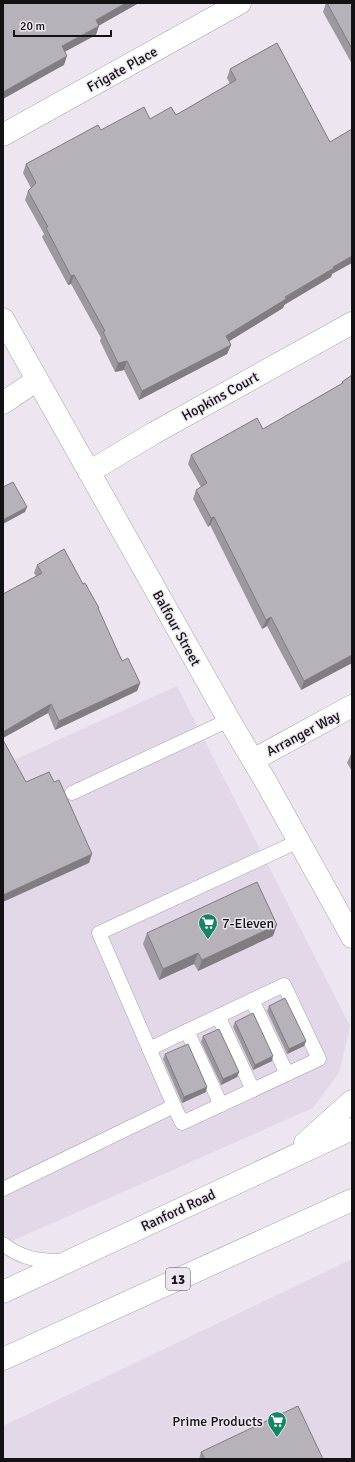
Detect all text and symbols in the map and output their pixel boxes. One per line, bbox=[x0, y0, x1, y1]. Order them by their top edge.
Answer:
scale bar bbox=[14, 12, 111, 38]
text: 20 m bbox=[20, 19, 45, 34]
street label: Frigate Place bbox=[84, 43, 160, 96]
street label: Hopkins Court bbox=[179, 368, 262, 425]
street label: Balfour Street bbox=[149, 587, 204, 669]
street label: Arranger Way bbox=[263, 707, 343, 760]
supermarket icon: 7-Eleven bbox=[197, 912, 219, 940]
place label: 7-Eleven bbox=[222, 915, 274, 932]
street label: Ranford Road bbox=[138, 1186, 218, 1235]
road number: 13 bbox=[166, 1268, 190, 1290]
supermarket icon: Prime Products bbox=[266, 1410, 288, 1438]
place label: Prime Products bbox=[172, 1413, 263, 1430]

